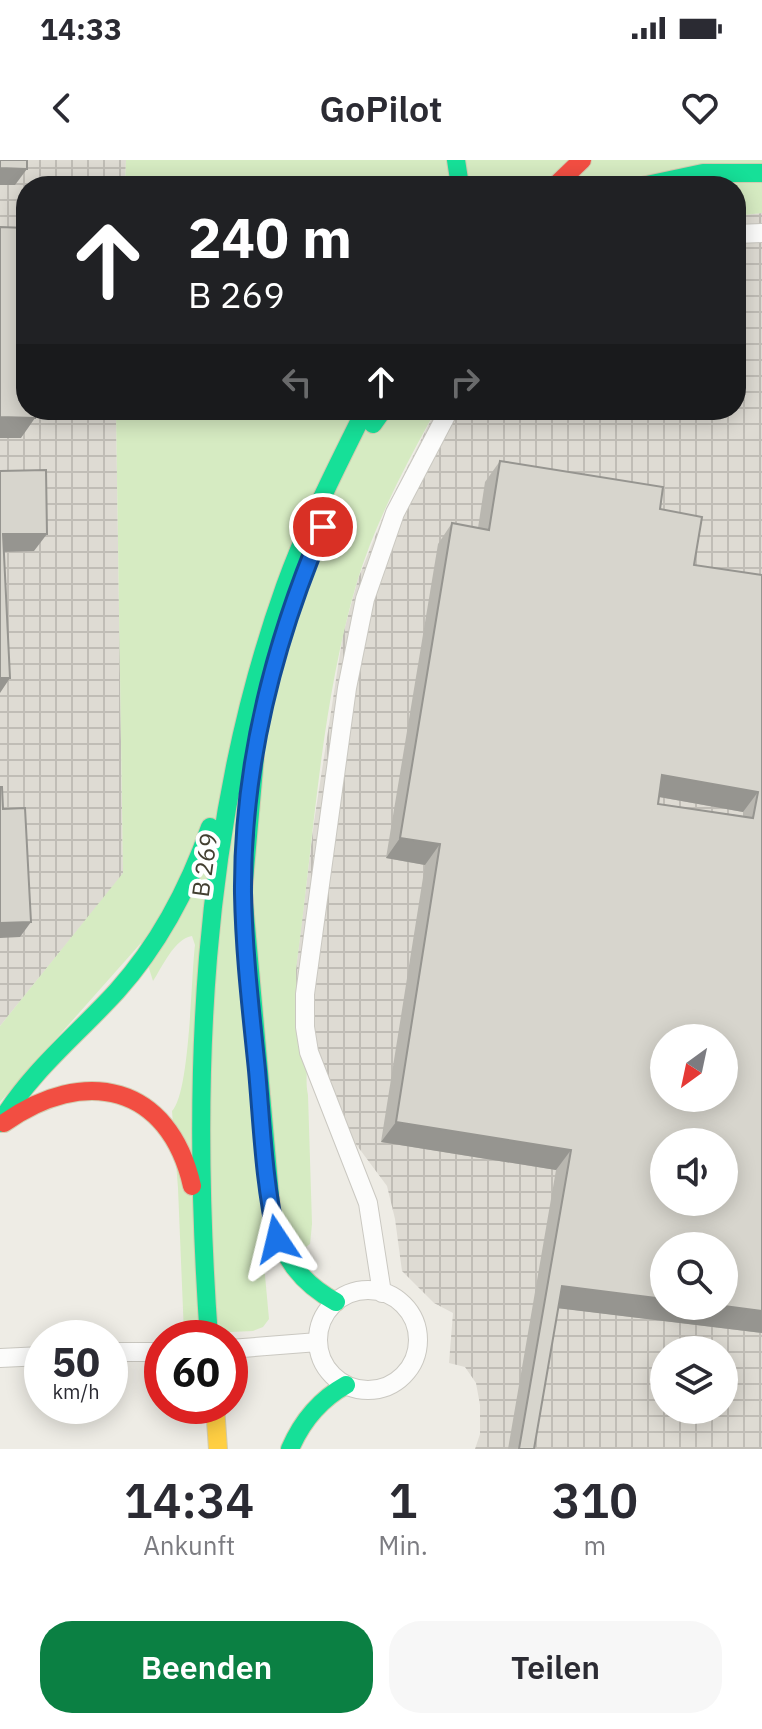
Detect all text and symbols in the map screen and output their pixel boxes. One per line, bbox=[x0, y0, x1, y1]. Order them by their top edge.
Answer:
text: 14:33 bbox=[40, 9, 122, 48]
text: GoPilot bbox=[319, 85, 443, 132]
icon: back bbox=[40, 86, 84, 130]
icon: heart bbox=[678, 86, 722, 130]
text: 240 m bbox=[188, 201, 352, 273]
icon: ahead bbox=[56, 208, 160, 312]
text: B 269 bbox=[188, 271, 285, 318]
icon: left bbox=[275, 360, 319, 404]
icon: ahead bbox=[359, 360, 403, 404]
icon: right bbox=[443, 360, 487, 404]
pin bbox=[289, 493, 357, 561]
icon: arrive bbox=[301, 505, 345, 549]
street label: B 269 bbox=[184, 831, 224, 899]
north arrow bbox=[650, 1024, 738, 1112]
map controls bbox=[650, 1024, 738, 1424]
button: sound bbox=[650, 1128, 738, 1216]
position arrow bbox=[235, 1197, 319, 1281]
button: search bbox=[650, 1232, 738, 1320]
speed limit sign: 60 bbox=[144, 1320, 248, 1424]
text: 50 bbox=[52, 1336, 100, 1388]
button: layers bbox=[650, 1336, 738, 1424]
text: km/h bbox=[52, 1378, 100, 1405]
text: 14:34 bbox=[124, 1469, 254, 1531]
text: 1 bbox=[389, 1469, 417, 1531]
text: 310 bbox=[552, 1469, 638, 1531]
text: Ankunft bbox=[143, 1528, 235, 1562]
text: Min. bbox=[378, 1528, 428, 1562]
text: m bbox=[584, 1528, 606, 1562]
button: Beenden bbox=[40, 1621, 373, 1713]
button: Teilen bbox=[389, 1621, 722, 1713]

